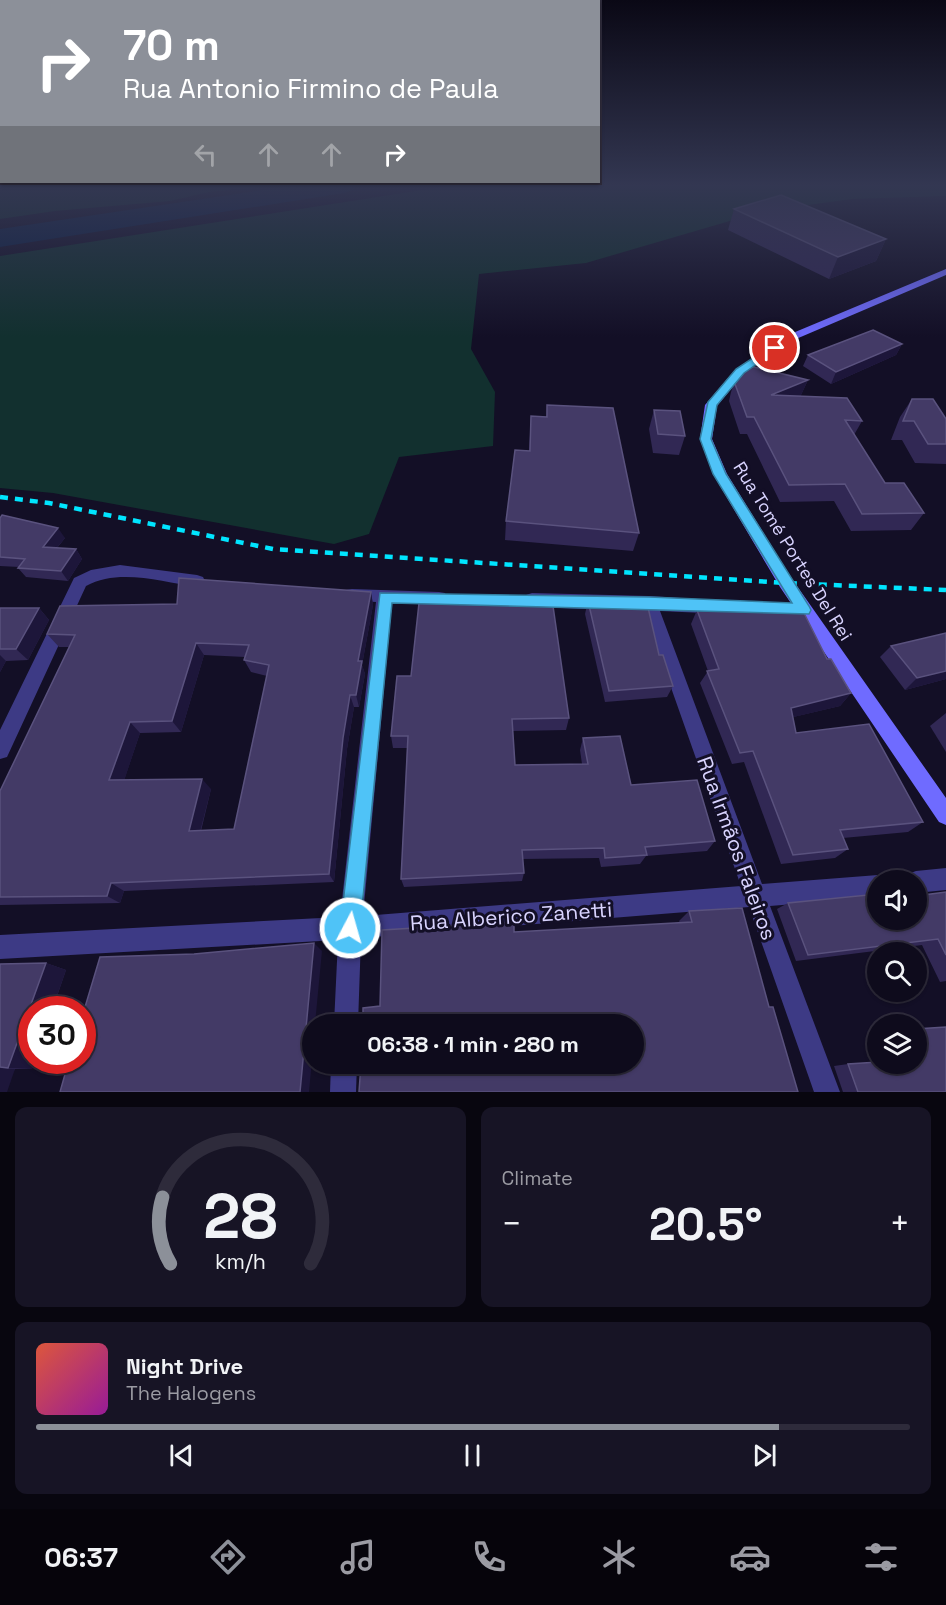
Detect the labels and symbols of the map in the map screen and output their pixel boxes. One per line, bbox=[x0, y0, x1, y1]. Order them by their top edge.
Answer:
pin bbox=[749, 322, 800, 373]
street label: Rua Tomé Portes Del Rei bbox=[728, 457, 858, 645]
street label: Rua Irmãos Faleiros bbox=[691, 752, 783, 944]
street label: Rua Alberico Zanetti bbox=[409, 895, 613, 937]
position arrow bbox=[318, 896, 382, 960]
speed limit sign: 30 bbox=[18, 996, 96, 1074]

